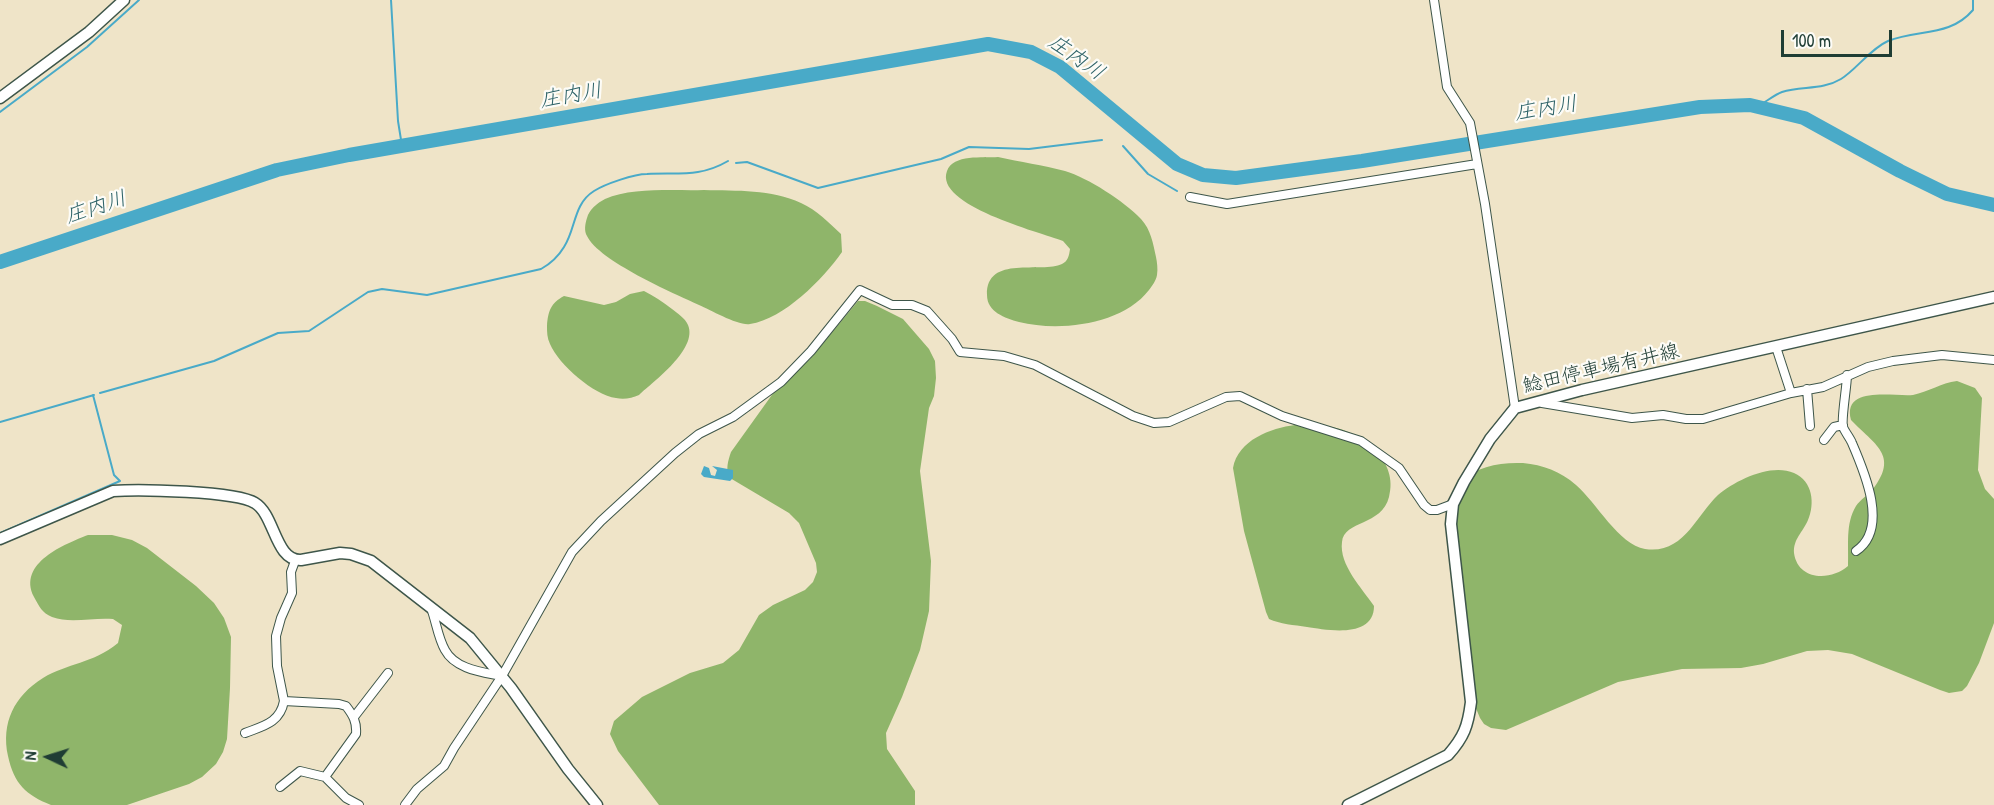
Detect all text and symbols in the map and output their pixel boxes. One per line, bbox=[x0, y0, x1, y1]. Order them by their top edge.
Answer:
scale bar bbox=[1784, 18, 1895, 56]
text: 100 m bbox=[1792, 28, 1831, 53]
water label: 庄内川 bbox=[1043, 30, 1109, 86]
water label: 庄内川 bbox=[538, 78, 604, 114]
water label: 庄内川 bbox=[1513, 92, 1579, 126]
water label: 庄内川 bbox=[62, 186, 130, 230]
street label: 鯰田停車場有井線 bbox=[1520, 339, 1682, 399]
north arrow bbox=[18, 727, 78, 787]
text: N bbox=[19, 751, 41, 761]

